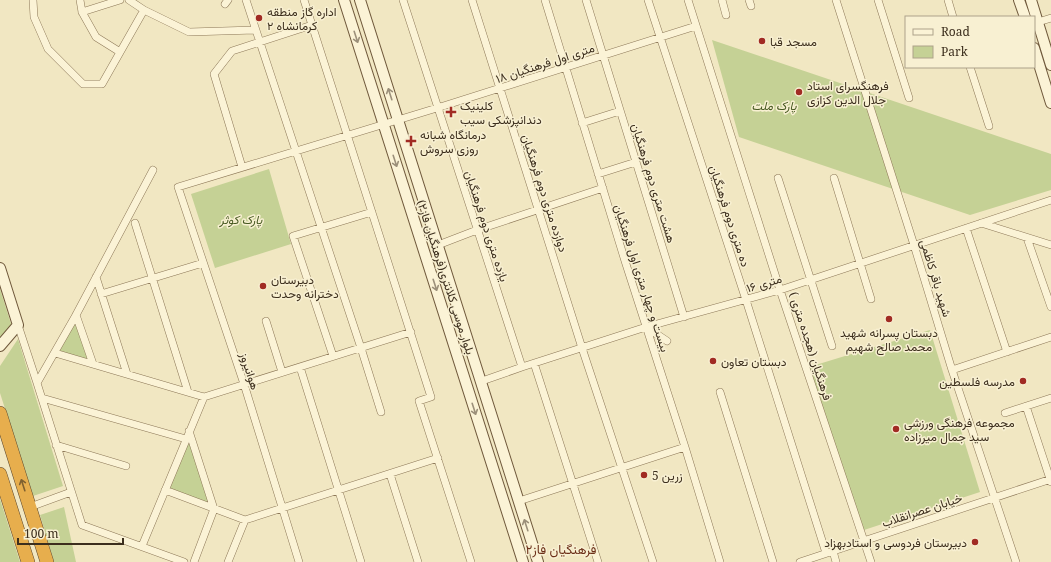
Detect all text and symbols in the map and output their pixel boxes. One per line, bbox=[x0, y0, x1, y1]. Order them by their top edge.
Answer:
place label: اداره گاز منطقه ۲ کرمانشاه bbox=[267, 3, 337, 34]
marker: اداره گاز منطقه ۲ کرمانشاه bbox=[254, 13, 264, 23]
legend bbox=[905, 16, 1035, 68]
text: Road bbox=[941, 23, 971, 40]
one-way arrow bbox=[353, 30, 360, 43]
place label: مسجد قبا bbox=[770, 33, 817, 50]
marker: مسجد قبا bbox=[757, 36, 767, 46]
street label: ۱۸ متری اول فرهنگیان bbox=[493, 39, 597, 87]
text: Park bbox=[941, 43, 969, 60]
place label: فرهنگسرای استاد جلال الدین کزازی bbox=[807, 77, 889, 108]
marker: فرهنگسرای استاد جلال الدین کزازی bbox=[794, 87, 804, 97]
one-way arrow bbox=[386, 88, 394, 100]
place label: کلینیک دندانپزشکی سیب bbox=[460, 97, 542, 128]
park label: پارک ملت bbox=[752, 97, 797, 114]
marker: کلینیک دندانپزشکی سیب bbox=[445, 106, 457, 118]
street label: هشت متری دوم فرهنگیان bbox=[628, 121, 680, 245]
place label: درمانگاه شبانه روزی سروش bbox=[420, 126, 487, 157]
street label: دوازده متری دوم فرهنگیان bbox=[518, 132, 572, 254]
marker: درمانگاه شبانه روزی سروش bbox=[405, 135, 417, 147]
one-way arrow bbox=[392, 154, 399, 167]
street label: ده متری دوم فرهنگیان bbox=[706, 163, 755, 269]
street label: یازده متری دوم فرهنگیان bbox=[461, 168, 513, 284]
street label: بلوار موسی کلانتری(فرهنگیان فاز۲) bbox=[413, 197, 479, 357]
street label: بیست و چهار متری اول فرهنگیان bbox=[610, 202, 674, 354]
park label: پارک کوثر bbox=[219, 211, 262, 228]
street label: شهید باقر کاظمی bbox=[916, 237, 956, 319]
street label: ۱۶ متری bbox=[744, 270, 784, 296]
place label: دبیرستان دخترانه وحدت bbox=[271, 271, 339, 302]
one-way arrow bbox=[432, 278, 439, 291]
marker: دبیرستان دخترانه وحدت bbox=[258, 281, 268, 291]
street label: فرهنگیان (هجده متری ) bbox=[785, 290, 837, 402]
marker: دبستان پسرانه شهید محمد صالح شهیم bbox=[884, 314, 894, 324]
place label: دبستان پسرانه شهید محمد صالح شهیم bbox=[840, 324, 938, 356]
street label: هوانیروز bbox=[236, 349, 264, 392]
place label: دبستان تعاون bbox=[721, 353, 787, 370]
marker: دبستان تعاون bbox=[708, 356, 718, 366]
place label: مدرسه فلسطین bbox=[939, 373, 1015, 390]
marker: مدرسه فلسطین bbox=[1018, 376, 1028, 386]
one-way arrow bbox=[471, 402, 478, 415]
place label: مجموعه فرهنگی ورزشی سید جمال میرزاده bbox=[904, 414, 1015, 445]
marker: مجموعه فرهنگی ورزشی سید جمال میرزاده bbox=[891, 424, 901, 434]
place label: زرین 5 bbox=[652, 467, 683, 484]
marker: زرین 5 bbox=[639, 470, 649, 480]
one-way arrow bbox=[19, 478, 26, 491]
street label: خیابان عصرانقلاب bbox=[880, 489, 964, 531]
one-way arrow bbox=[522, 519, 529, 532]
scale bar bbox=[18, 520, 123, 546]
text: 100 m bbox=[24, 525, 59, 542]
place label: دبیرستان فردوسی و استادبهزاد bbox=[824, 534, 967, 551]
marker: دبیرستان فردوسی و استادبهزاد bbox=[970, 537, 980, 547]
district label: فرهنگیان فاز۲ bbox=[526, 540, 597, 558]

